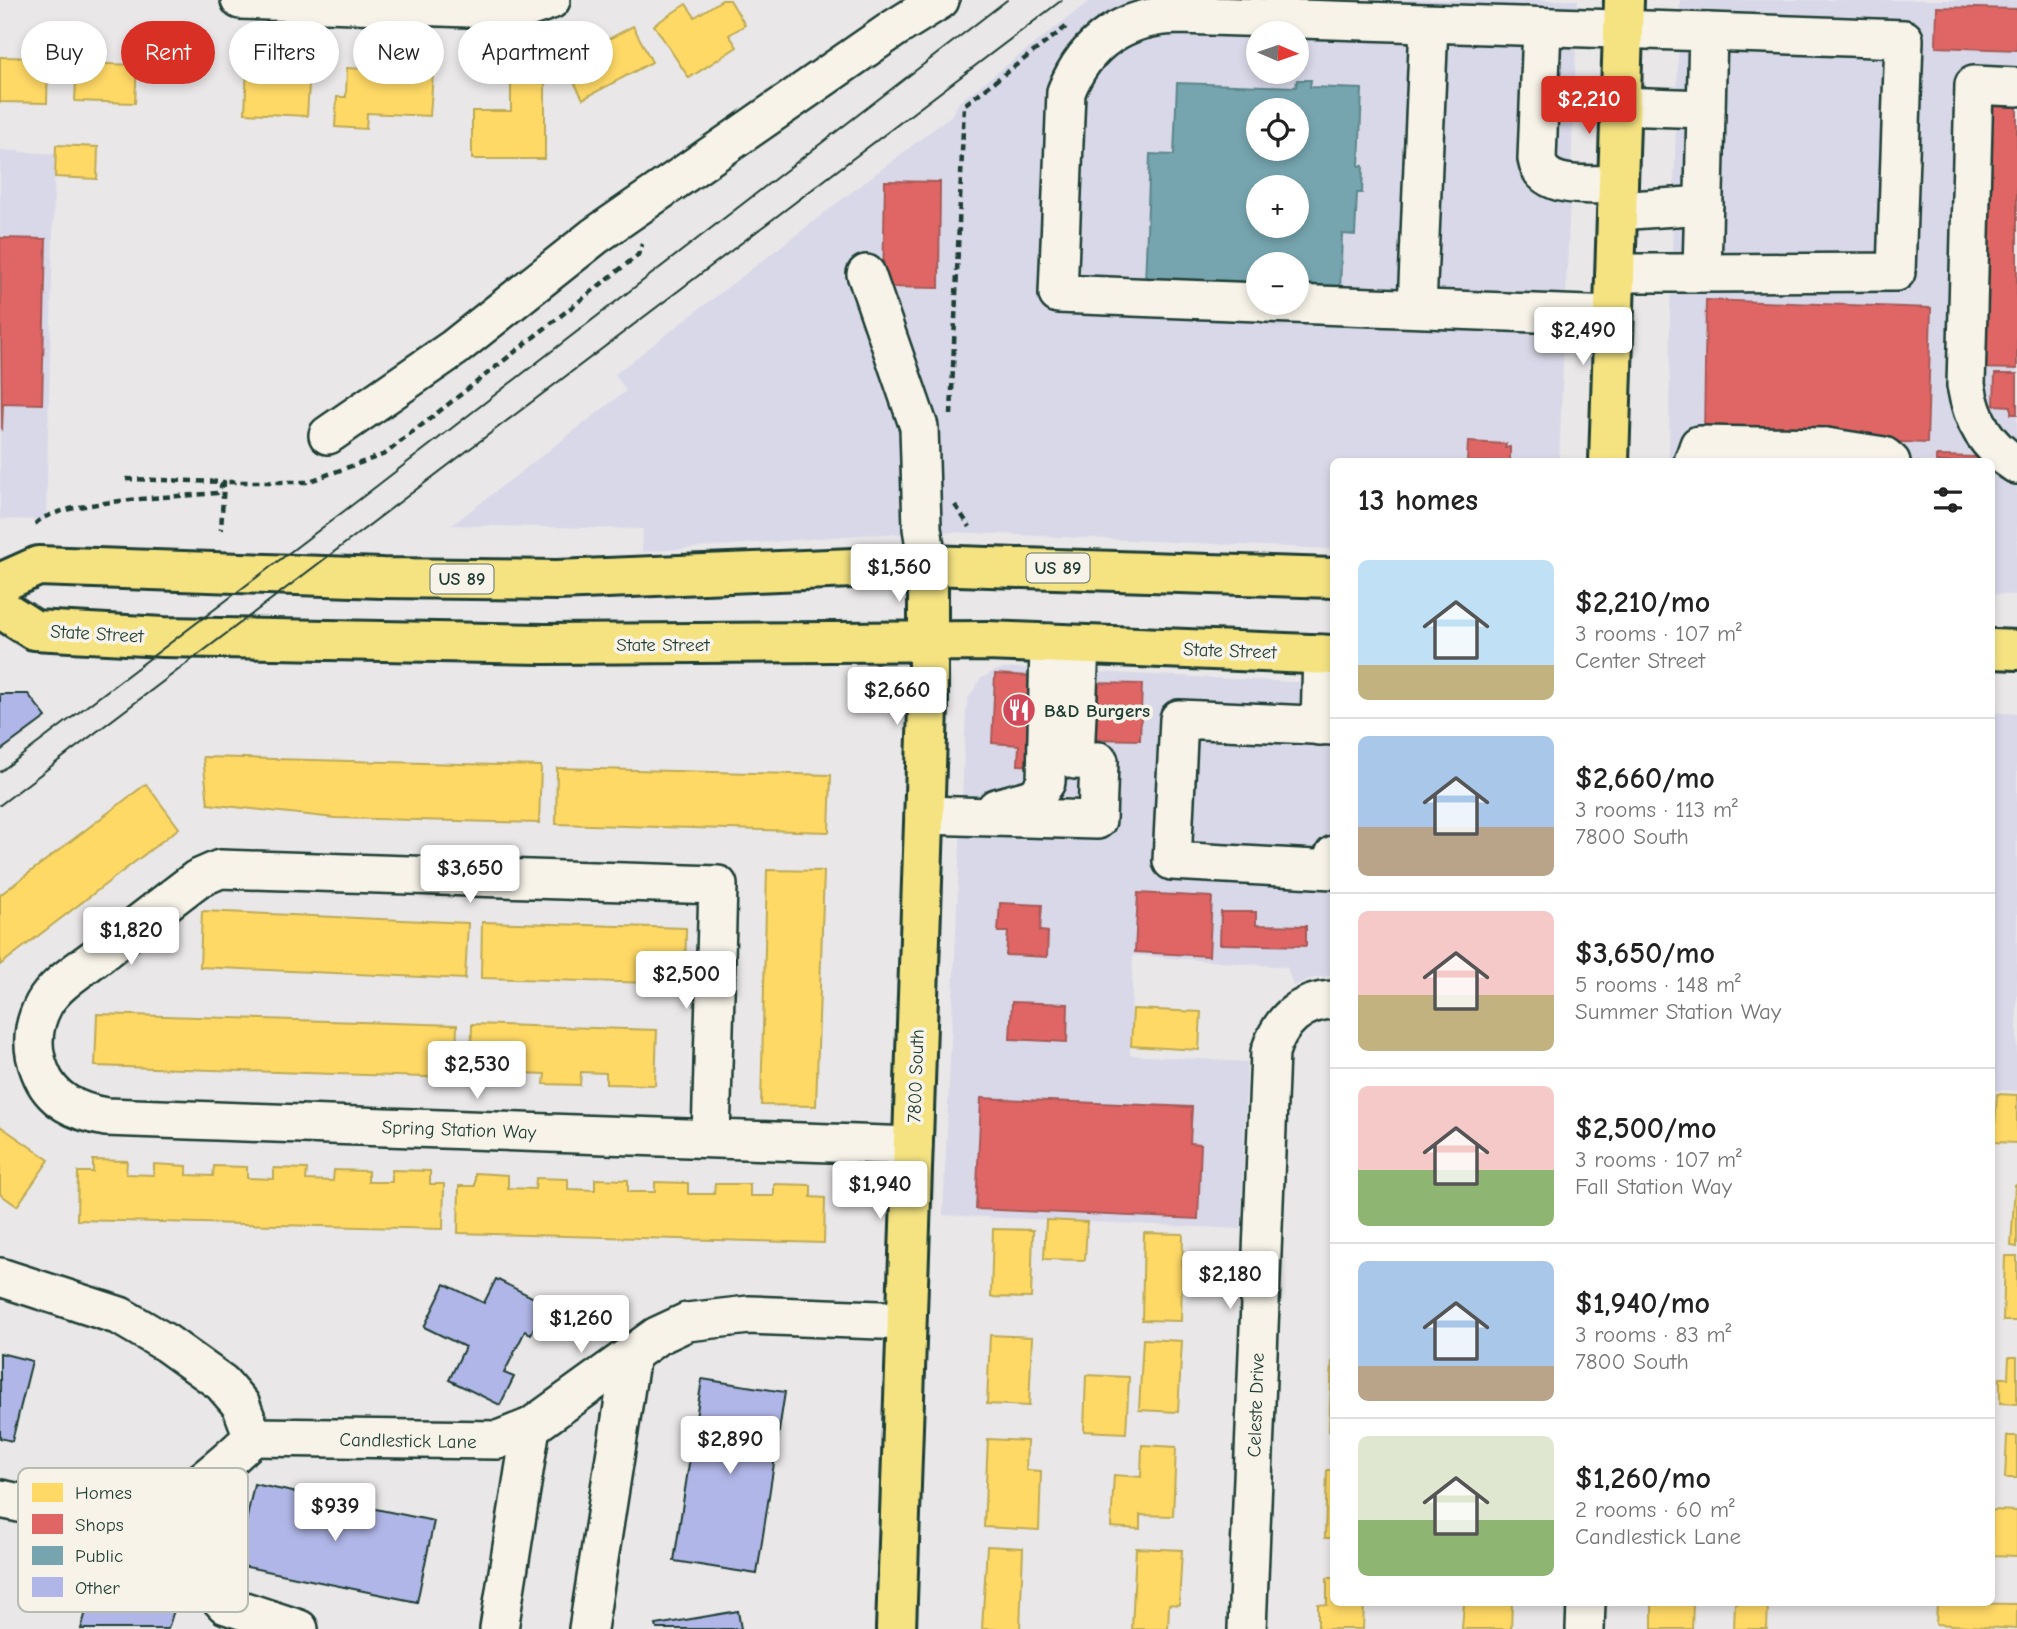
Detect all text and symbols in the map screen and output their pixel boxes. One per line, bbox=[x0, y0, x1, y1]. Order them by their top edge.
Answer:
chip: Buy bbox=[21, 21, 107, 84]
chip: Rent bbox=[121, 21, 215, 84]
chip: Filters bbox=[229, 21, 339, 84]
chip: New bbox=[353, 21, 444, 84]
chip: Apartment bbox=[458, 21, 613, 84]
north arrow bbox=[1246, 21, 1309, 84]
map controls bbox=[1246, 21, 1309, 315]
pin: $2,210 bbox=[1532, 76, 1646, 136]
text: $2,210 bbox=[1557, 85, 1621, 112]
button: locate bbox=[1246, 98, 1309, 161]
button: + bbox=[1246, 175, 1309, 238]
button: − bbox=[1246, 252, 1309, 315]
pin: $2,490 bbox=[1526, 308, 1640, 367]
text: $2,490 bbox=[1550, 316, 1616, 343]
icon: filters bbox=[1929, 481, 1967, 519]
text: 13 homes bbox=[1358, 483, 1478, 518]
pin: $1,560 bbox=[842, 544, 956, 604]
text: $1,560 bbox=[867, 553, 931, 580]
road number: US 89 bbox=[1026, 554, 1090, 582]
road number: US 89 bbox=[430, 564, 494, 594]
text: $2,210/mo bbox=[1575, 585, 1710, 620]
icon: home bbox=[1414, 588, 1498, 672]
text: 3 rooms · 107 m² bbox=[1575, 620, 1742, 647]
street label: State Street bbox=[50, 621, 145, 647]
street label: State Street bbox=[616, 634, 710, 656]
street label: State Street bbox=[1183, 638, 1278, 664]
text: Center Street bbox=[1575, 647, 1705, 674]
pin: $2,660 bbox=[840, 668, 954, 727]
text: $2,660 bbox=[864, 676, 930, 703]
restaurant icon: B&D Burgers bbox=[1000, 691, 1038, 729]
place label: B&D Burgers bbox=[1044, 700, 1150, 722]
text: $2,660/mo bbox=[1575, 761, 1715, 796]
icon: home bbox=[1414, 764, 1498, 848]
text: 3 rooms · 113 m² bbox=[1575, 796, 1738, 823]
text: 7800 South bbox=[1575, 823, 1689, 850]
pin: $3,650 bbox=[413, 846, 527, 905]
text: $3,650 bbox=[437, 854, 503, 881]
pin: $1,820 bbox=[74, 908, 188, 967]
text: $1,820 bbox=[99, 916, 163, 943]
text: $3,650/mo bbox=[1575, 936, 1715, 971]
icon: home bbox=[1414, 939, 1498, 1023]
pin: $2,500 bbox=[629, 951, 743, 1011]
text: $2,500 bbox=[652, 960, 720, 987]
text: 5 rooms · 148 m² bbox=[1575, 971, 1741, 998]
text: Summer Station Way bbox=[1575, 998, 1781, 1025]
street label: 7800 South bbox=[903, 1029, 929, 1123]
pin: $2,530 bbox=[420, 1042, 534, 1101]
text: $2,530 bbox=[444, 1050, 510, 1077]
text: $2,500/mo bbox=[1575, 1111, 1717, 1146]
icon: home bbox=[1414, 1114, 1498, 1198]
street label: Spring Station Way bbox=[381, 1116, 537, 1144]
text: 3 rooms · 107 m² bbox=[1575, 1146, 1742, 1173]
pin: $1,940 bbox=[823, 1162, 937, 1221]
text: $1,940 bbox=[848, 1170, 912, 1197]
text: Fall Station Way bbox=[1575, 1173, 1732, 1200]
pin: $2,180 bbox=[1173, 1252, 1287, 1311]
text: $2,180 bbox=[1198, 1260, 1262, 1287]
text: $1,940/mo bbox=[1575, 1286, 1710, 1321]
icon: home bbox=[1414, 1289, 1498, 1373]
pin: $1,260 bbox=[524, 1296, 638, 1355]
text: $1,260 bbox=[549, 1304, 613, 1331]
text: 3 rooms · 83 m² bbox=[1575, 1321, 1731, 1348]
text: 7800 South bbox=[1575, 1348, 1689, 1375]
street label: Celeste Drive bbox=[1243, 1352, 1269, 1458]
pin: $2,890 bbox=[673, 1416, 787, 1476]
text: $2,890 bbox=[697, 1425, 763, 1452]
street label: Candlestick Lane bbox=[339, 1429, 477, 1453]
text: $1,260/mo bbox=[1575, 1461, 1711, 1496]
icon: home bbox=[1414, 1464, 1498, 1548]
legend bbox=[18, 1468, 248, 1612]
text: Homes bbox=[75, 1482, 132, 1504]
pin: $939 bbox=[294, 1484, 376, 1543]
text: $939 bbox=[310, 1492, 360, 1519]
text: 2 rooms · 60 m² bbox=[1575, 1496, 1735, 1523]
text: Shops bbox=[75, 1514, 124, 1536]
text: Candlestick Lane bbox=[1575, 1523, 1741, 1550]
text: Public bbox=[75, 1545, 123, 1567]
text: Other bbox=[75, 1577, 120, 1599]

